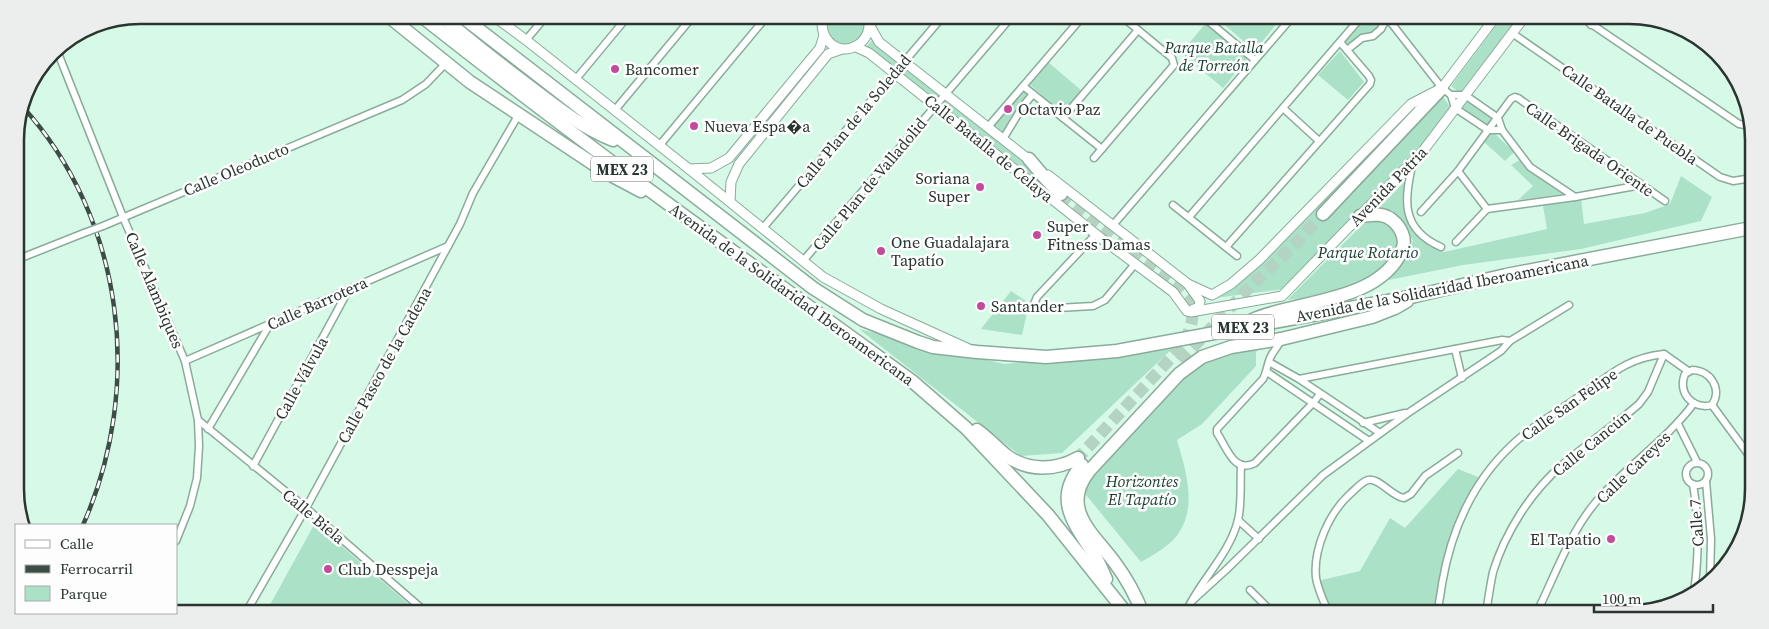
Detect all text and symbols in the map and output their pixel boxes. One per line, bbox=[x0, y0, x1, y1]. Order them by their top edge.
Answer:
park label: Parque Batalla de Torreón bbox=[1163, 36, 1264, 76]
street label: Calle Plan de la Soledad bbox=[790, 49, 916, 193]
place label: Bancomer bbox=[625, 58, 699, 80]
street label: Calle Batalla de Puebla bbox=[1557, 59, 1703, 170]
marker: Bancomer bbox=[609, 63, 621, 75]
street label: Calle Batalla de Celaya bbox=[920, 89, 1059, 207]
street label: Calle Brigada Oriente bbox=[1521, 96, 1659, 202]
place label: Octavio Paz bbox=[1018, 98, 1100, 120]
marker: Octavio Paz bbox=[1002, 103, 1014, 115]
street label: Calle Plan de Valladolid bbox=[807, 113, 931, 255]
place label: Nueva Espa�a bbox=[704, 115, 811, 137]
marker: Nueva Espa�a bbox=[688, 120, 700, 132]
street label: Calle Oleoducto bbox=[180, 137, 292, 201]
street label: Avenida Patria bbox=[1344, 141, 1432, 231]
road number: MEX 23 bbox=[591, 156, 653, 182]
place label: Soriana Super bbox=[916, 167, 971, 207]
marker: Soriana Super bbox=[974, 181, 986, 193]
street label: Avenida de la Solidaridad Iberoamericana bbox=[665, 198, 920, 391]
place label: Super Fitness Damas bbox=[1047, 215, 1151, 255]
street label: Calle Alambiques bbox=[121, 228, 189, 352]
marker: Super Fitness Damas bbox=[1031, 229, 1043, 241]
place label: One Guadalajara Tapatío bbox=[891, 231, 1010, 271]
park label: Parque Rotario bbox=[1317, 241, 1418, 263]
marker: One Guadalajara Tapatío bbox=[875, 245, 887, 257]
street label: Avenida de la Solidaridad Iberoamericana bbox=[1294, 249, 1591, 327]
street label: Calle Barrotera bbox=[263, 271, 372, 335]
street label: Calle Paseo de la Cadena bbox=[332, 282, 437, 447]
place label: Santander bbox=[991, 295, 1064, 317]
marker: Santander bbox=[975, 300, 987, 312]
road number: MEX 23 bbox=[1212, 314, 1274, 340]
street label: Calle Válvula bbox=[269, 332, 333, 423]
street label: Calle San Felipe bbox=[1516, 363, 1622, 445]
street label: Calle Cancún bbox=[1547, 405, 1635, 481]
street label: Calle Careyes bbox=[1591, 426, 1675, 508]
park label: Horizontes El Tapatío bbox=[1105, 470, 1178, 510]
street label: Calle Biela bbox=[278, 483, 351, 549]
street label: Calle 7 bbox=[1683, 498, 1709, 548]
legend bbox=[15, 524, 178, 614]
place label: El Tapatio bbox=[1530, 528, 1601, 550]
text: Calle bbox=[60, 533, 94, 554]
marker: El Tapatio bbox=[1605, 533, 1617, 545]
text: Ferrocarril bbox=[60, 558, 134, 579]
place label: Club Desspeja bbox=[338, 558, 439, 580]
marker: Club Desspeja bbox=[322, 563, 334, 575]
scale bar bbox=[1594, 582, 1713, 614]
text: Parque bbox=[60, 583, 108, 604]
text: 100 m bbox=[1602, 588, 1642, 609]

